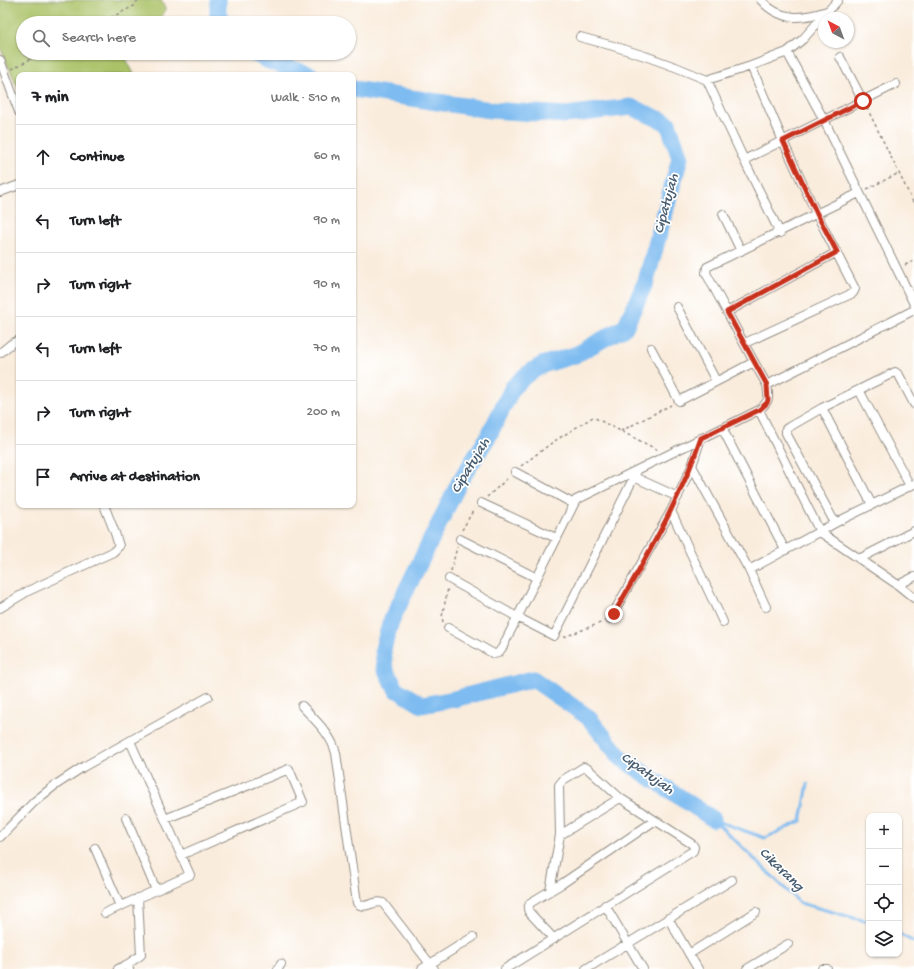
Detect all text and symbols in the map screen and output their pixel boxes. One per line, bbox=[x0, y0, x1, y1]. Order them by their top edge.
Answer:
north arrow bbox=[818, 12, 854, 48]
search box bbox=[16, 16, 356, 60]
icon: search bbox=[30, 27, 52, 49]
text: Search here bbox=[62, 29, 136, 47]
text: 7 min bbox=[32, 88, 69, 108]
text: Walk · 510 m bbox=[271, 91, 340, 106]
route start bbox=[854, 92, 872, 110]
icon: ahead bbox=[32, 146, 54, 168]
text: Continue bbox=[70, 148, 124, 166]
text: 60 m bbox=[314, 149, 340, 164]
water label: Cipatujah bbox=[650, 171, 684, 236]
icon: left bbox=[32, 210, 54, 232]
text: Turn left bbox=[70, 212, 121, 230]
text: 90 m bbox=[314, 213, 340, 228]
icon: right bbox=[32, 274, 54, 296]
text: Turn right bbox=[70, 276, 130, 294]
text: 90 m bbox=[314, 277, 340, 292]
icon: left bbox=[32, 338, 54, 360]
text: Turn left bbox=[70, 340, 121, 358]
text: 70 m bbox=[314, 341, 340, 356]
icon: right bbox=[32, 402, 54, 424]
text: Turn right bbox=[70, 404, 130, 422]
text: 200 m bbox=[307, 405, 340, 420]
water label: Cipatujah bbox=[448, 434, 495, 497]
icon: arrive bbox=[32, 466, 54, 488]
text: Arrive at destination bbox=[70, 468, 200, 486]
route end bbox=[605, 605, 623, 623]
water label: Cipatujah bbox=[617, 749, 678, 800]
map controls bbox=[866, 813, 902, 957]
button: + bbox=[866, 813, 902, 849]
water label: Cikarang bbox=[755, 844, 808, 897]
button: − bbox=[866, 849, 902, 885]
button: locate bbox=[866, 885, 902, 921]
button: layers bbox=[866, 921, 902, 957]

